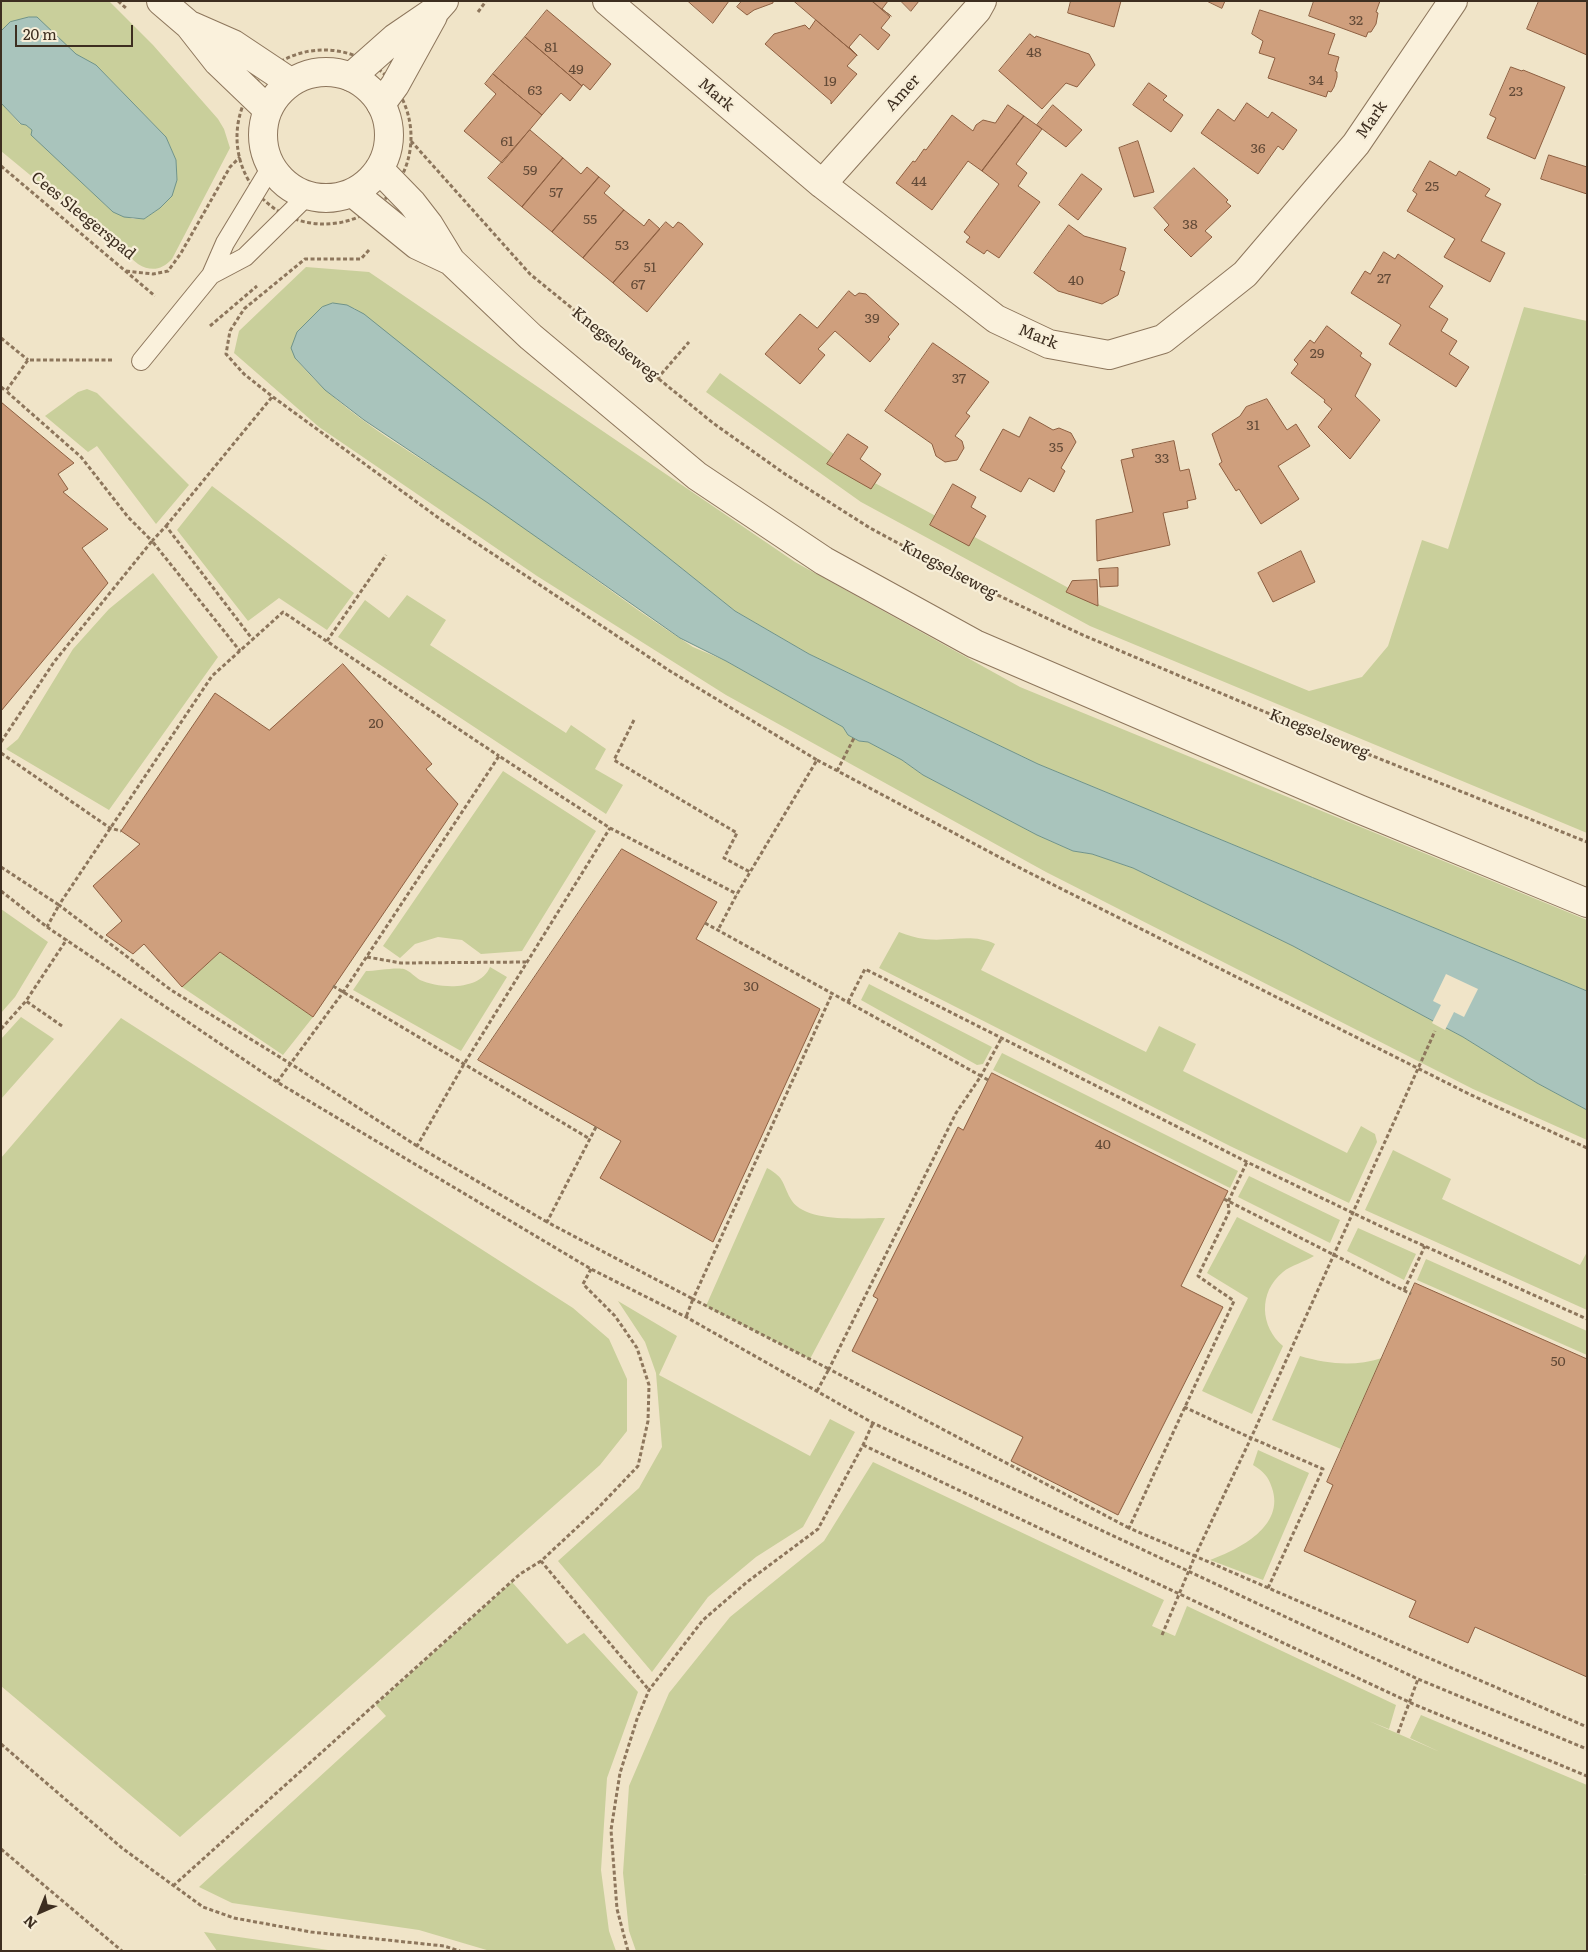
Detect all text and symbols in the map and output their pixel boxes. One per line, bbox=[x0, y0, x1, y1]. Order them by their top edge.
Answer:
house number: 32 bbox=[1349, 13, 1363, 29]
scale bar bbox=[18, 15, 135, 47]
text: 20 m bbox=[23, 22, 57, 45]
house number: 81 bbox=[544, 40, 558, 56]
house number: 48 bbox=[1026, 45, 1042, 61]
house number: 49 bbox=[568, 62, 584, 78]
street label: Amer bbox=[882, 71, 924, 115]
house number: 34 bbox=[1308, 73, 1324, 89]
street label: Mark bbox=[694, 74, 738, 116]
house number: 19 bbox=[823, 74, 837, 90]
house number: 63 bbox=[527, 83, 543, 99]
house number: 23 bbox=[1509, 84, 1523, 100]
street label: Mark bbox=[1353, 98, 1391, 142]
house number: 61 bbox=[500, 134, 514, 150]
house number: 36 bbox=[1250, 141, 1266, 157]
house number: 59 bbox=[523, 163, 537, 179]
street label: Cees Sleegerspad bbox=[27, 168, 139, 264]
house number: 44 bbox=[911, 174, 927, 190]
house number: 25 bbox=[1425, 179, 1439, 195]
house number: 57 bbox=[549, 185, 563, 201]
house number: 55 bbox=[583, 212, 597, 228]
house number: 38 bbox=[1182, 217, 1198, 233]
house number: 53 bbox=[615, 238, 629, 254]
house number: 51 bbox=[644, 260, 656, 276]
house number: 27 bbox=[1377, 271, 1391, 287]
house number: 40 bbox=[1068, 273, 1084, 289]
house number: 67 bbox=[631, 277, 645, 293]
street label: Knegselseweg bbox=[568, 303, 662, 385]
house number: 39 bbox=[865, 311, 879, 327]
street label: Mark bbox=[1015, 320, 1061, 354]
house number: 29 bbox=[1310, 346, 1324, 362]
house number: 37 bbox=[952, 371, 966, 387]
house number: 31 bbox=[1246, 418, 1260, 434]
house number: 35 bbox=[1049, 440, 1063, 456]
house number: 33 bbox=[1155, 451, 1169, 467]
street label: Knegselseweg bbox=[898, 537, 1000, 603]
street label: Knegselseweg bbox=[1266, 705, 1372, 763]
house number: 20 bbox=[368, 716, 384, 732]
house number: 30 bbox=[743, 979, 759, 995]
house number: 40 bbox=[1095, 1137, 1111, 1153]
house number: 50 bbox=[1550, 1354, 1566, 1370]
north arrow bbox=[15, 1887, 65, 1937]
text: N bbox=[18, 1912, 41, 1934]

